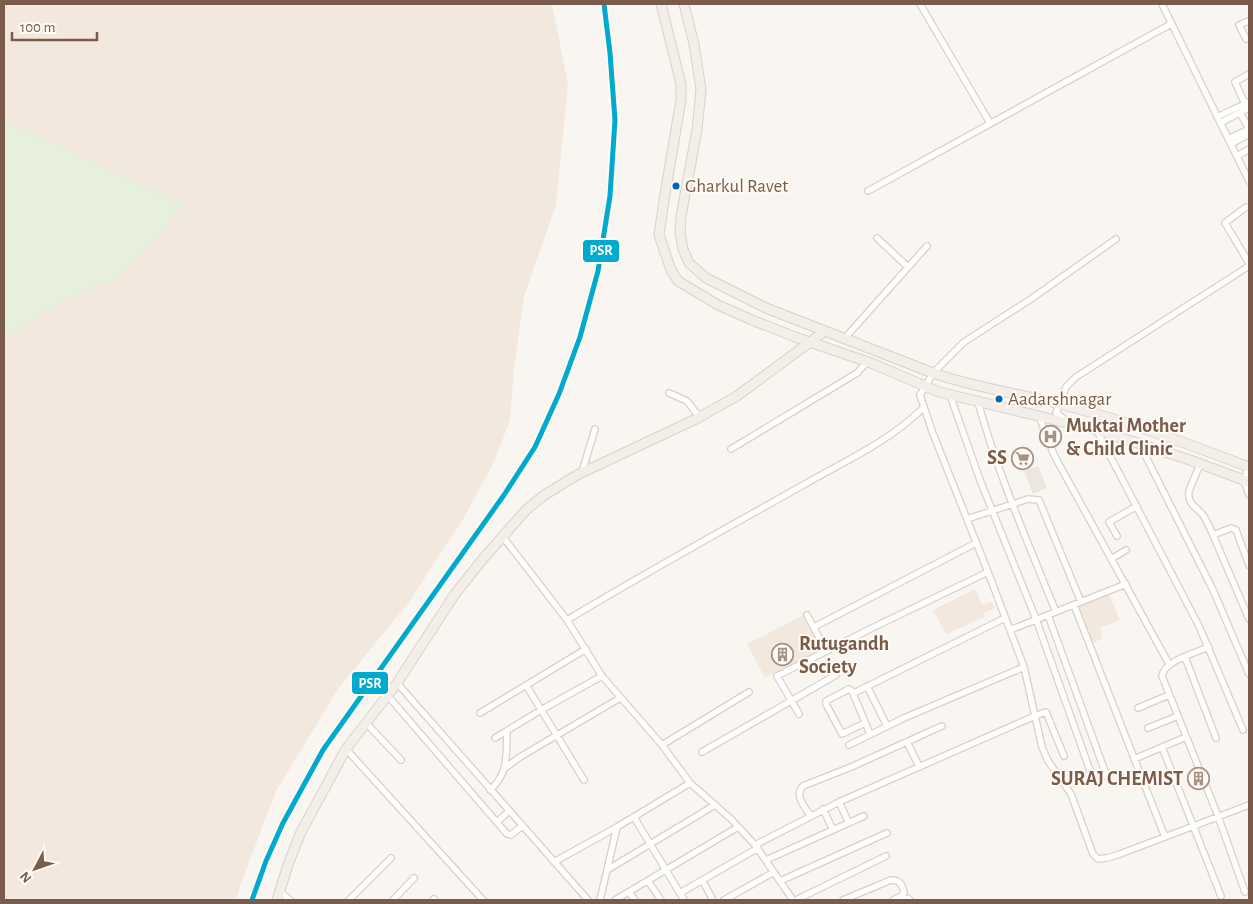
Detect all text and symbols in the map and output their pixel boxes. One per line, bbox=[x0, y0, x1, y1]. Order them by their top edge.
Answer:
scale bar bbox=[12, 10, 98, 42]
text: 100 m bbox=[20, 20, 55, 35]
place label: Gharkul Ravet bbox=[685, 177, 788, 196]
marker: Gharkul Ravet bbox=[671, 181, 681, 191]
line badge: PSR bbox=[582, 239, 620, 263]
text: PSR bbox=[590, 244, 612, 258]
place label: Aadarshnagar bbox=[1008, 390, 1111, 409]
marker: Aadarshnagar bbox=[994, 394, 1004, 404]
place label: Muktai Mother & Child Clinic bbox=[1066, 416, 1186, 459]
hospital icon: Muktai Mother & Child Clinic bbox=[1038, 425, 1062, 449]
supermarket icon: SS bbox=[1011, 446, 1035, 470]
place label: SS bbox=[987, 448, 1007, 468]
place label: Rutugandh Society bbox=[799, 634, 889, 677]
building icon: Rutugandh Society bbox=[771, 643, 795, 667]
line badge: PSR bbox=[351, 671, 389, 695]
text: PSR bbox=[359, 677, 381, 691]
building icon: SURAJ CHEMIST bbox=[1187, 767, 1211, 791]
place label: SURAJ CHEMIST bbox=[1051, 769, 1183, 789]
north arrow bbox=[10, 844, 60, 894]
text: N bbox=[17, 869, 34, 885]

